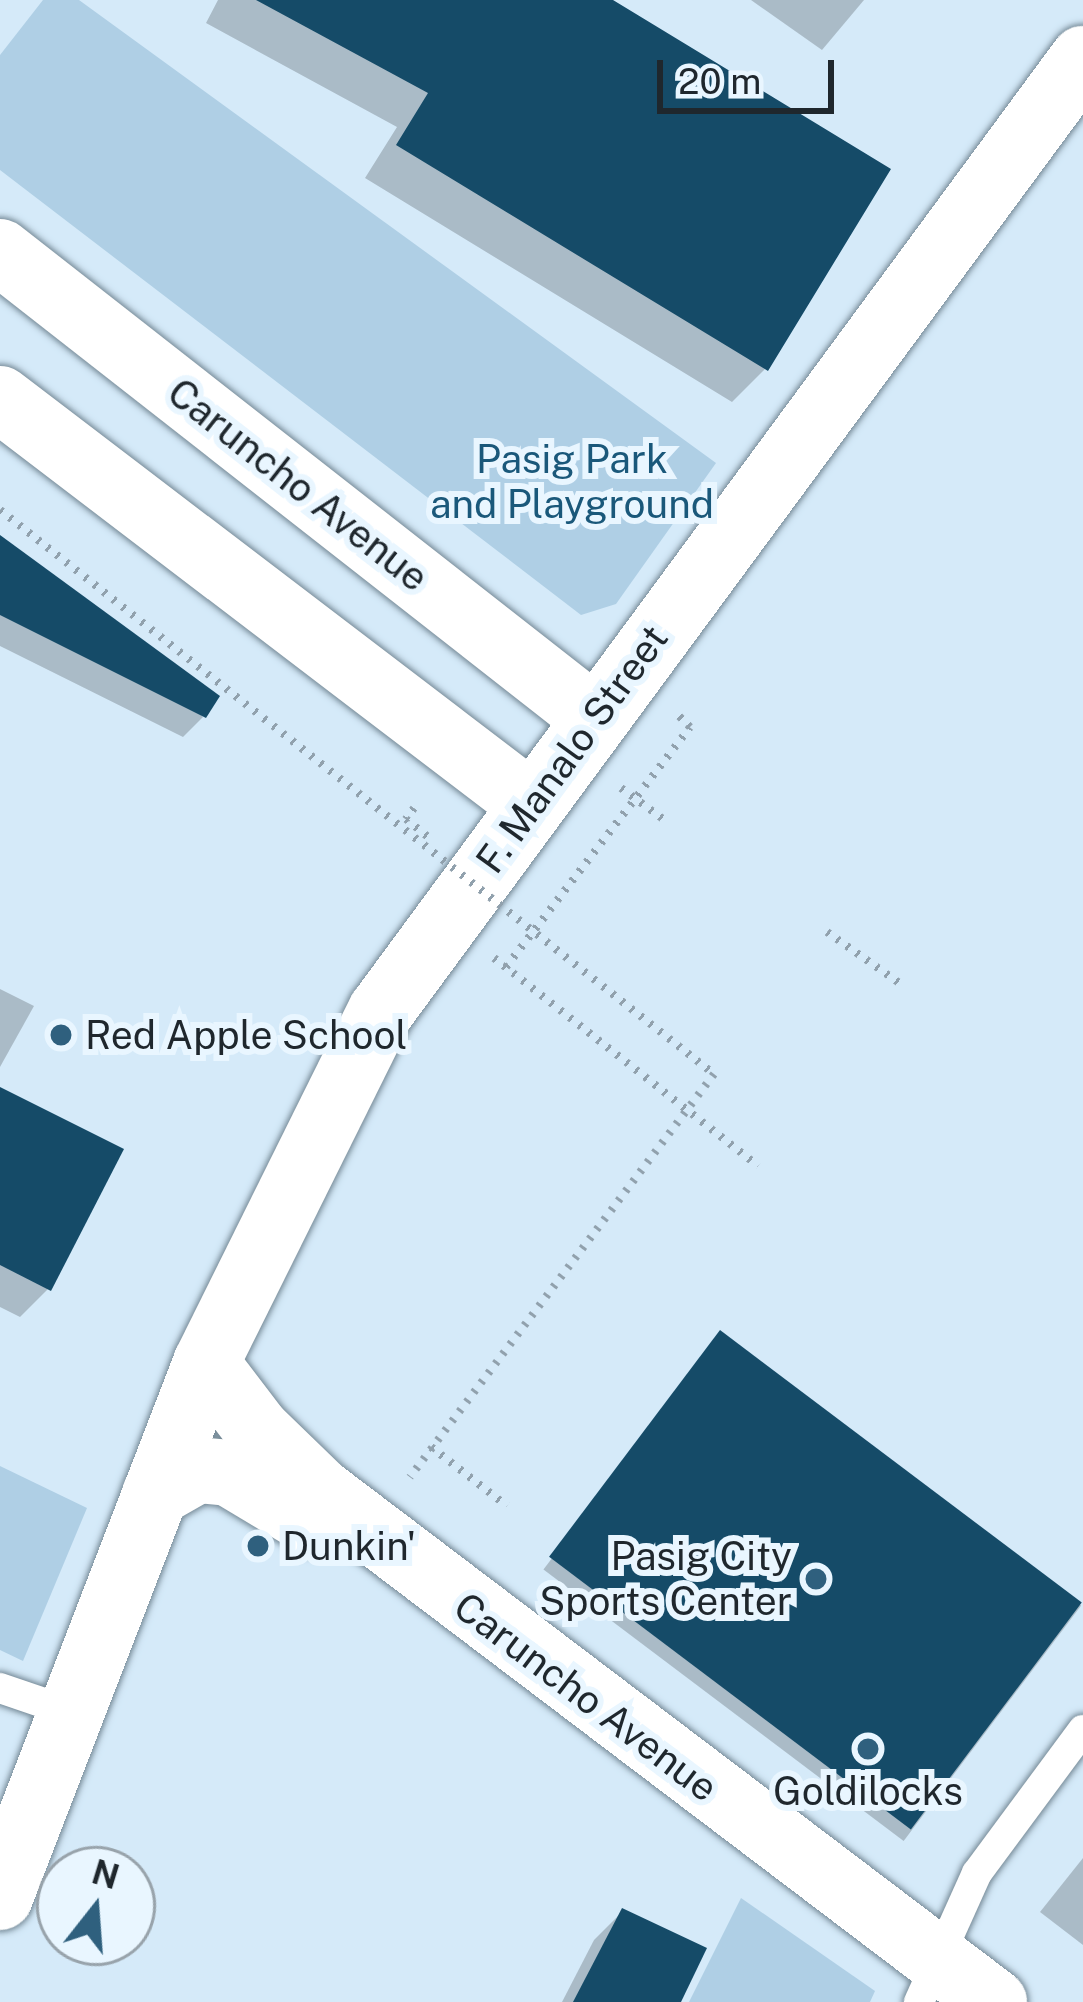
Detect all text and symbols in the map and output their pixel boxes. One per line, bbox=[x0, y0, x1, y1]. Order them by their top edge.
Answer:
scale bar bbox=[663, 36, 840, 110]
text: 20 m bbox=[678, 60, 761, 102]
street label: Caruncho Avenue bbox=[158, 369, 438, 601]
park label: Pasig Park and Playground bbox=[430, 437, 714, 528]
street label: F. Manalo Street bbox=[466, 616, 678, 882]
place label: Red Apple School bbox=[85, 1012, 408, 1058]
marker: Red Apple School bbox=[48, 1022, 74, 1048]
place label: Dunkin' bbox=[282, 1523, 416, 1569]
marker: Dunkin' bbox=[245, 1533, 271, 1559]
place label: Pasig City Sports Center bbox=[539, 1534, 792, 1625]
marker: Pasig City Sports Center bbox=[803, 1566, 829, 1592]
street label: Caruncho Avenue bbox=[445, 1583, 727, 1811]
marker: Goldilocks bbox=[855, 1736, 881, 1762]
place label: Goldilocks bbox=[773, 1768, 963, 1814]
north arrow bbox=[36, 1846, 156, 1966]
text: N bbox=[88, 1852, 124, 1896]

